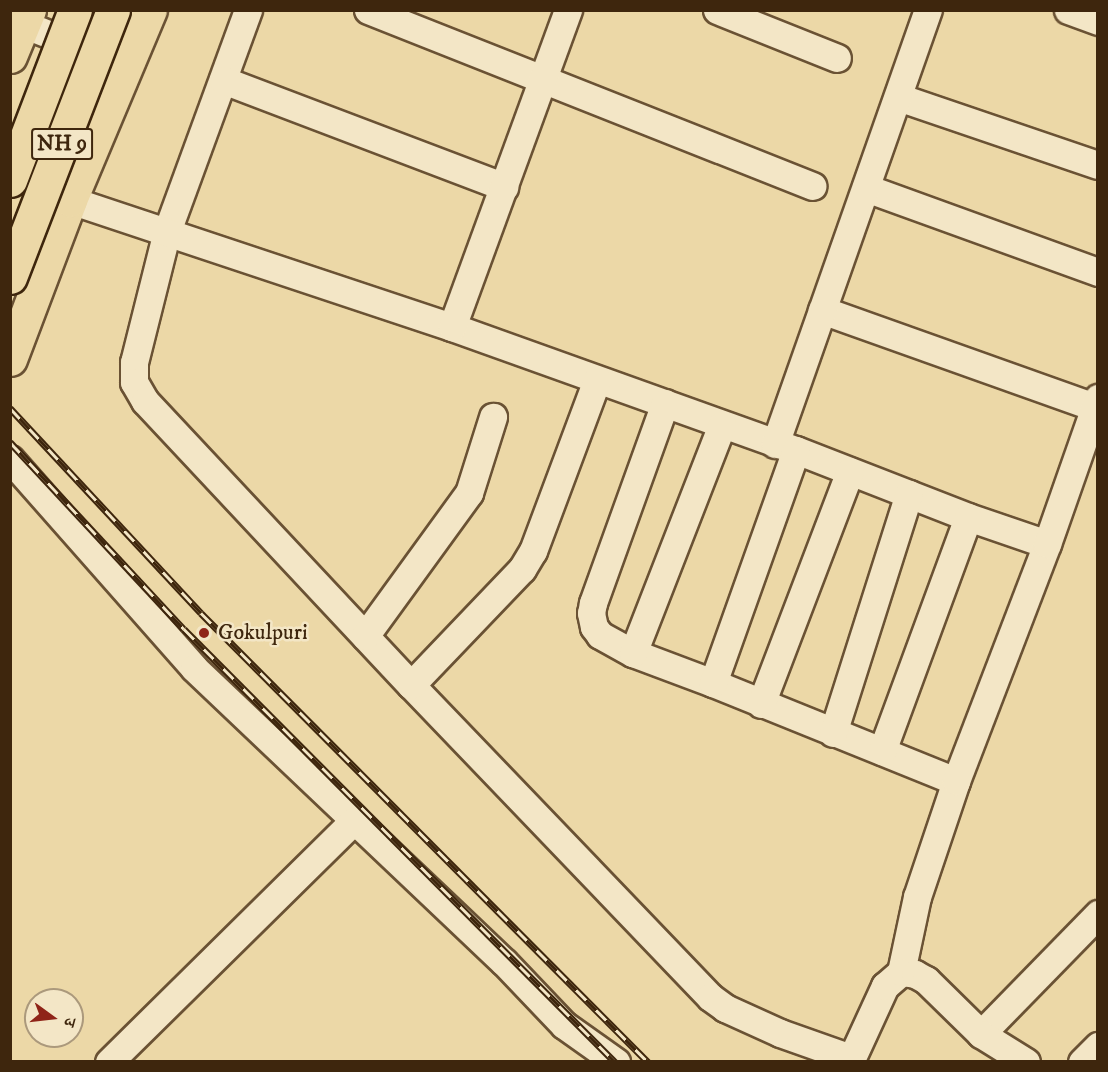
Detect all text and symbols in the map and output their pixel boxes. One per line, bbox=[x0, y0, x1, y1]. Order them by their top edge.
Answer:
road number: NH 9 bbox=[31, 126, 94, 162]
place label: Gokulpuri bbox=[218, 620, 308, 646]
marker: Gokulpuri bbox=[195, 624, 213, 642]
north arrow bbox=[24, 988, 84, 1048]
text: उ bbox=[59, 1016, 80, 1029]

